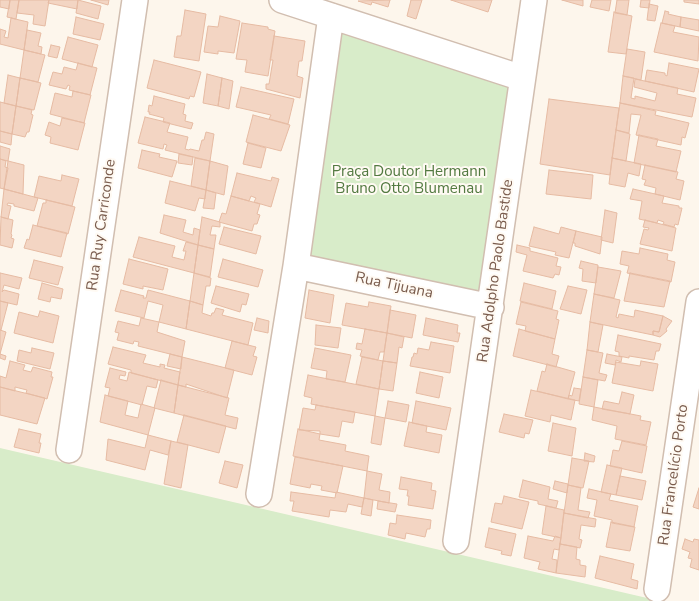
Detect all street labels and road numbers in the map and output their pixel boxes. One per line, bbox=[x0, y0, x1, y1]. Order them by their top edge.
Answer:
street label: Rua Ruy Carriconde bbox=[84, 158, 120, 292]
street label: Rua Adolpho Paolo Bastide bbox=[474, 178, 518, 364]
street label: Rua Tijuana bbox=[353, 269, 435, 303]
street label: Rua Francelício Porto bbox=[655, 403, 693, 547]

